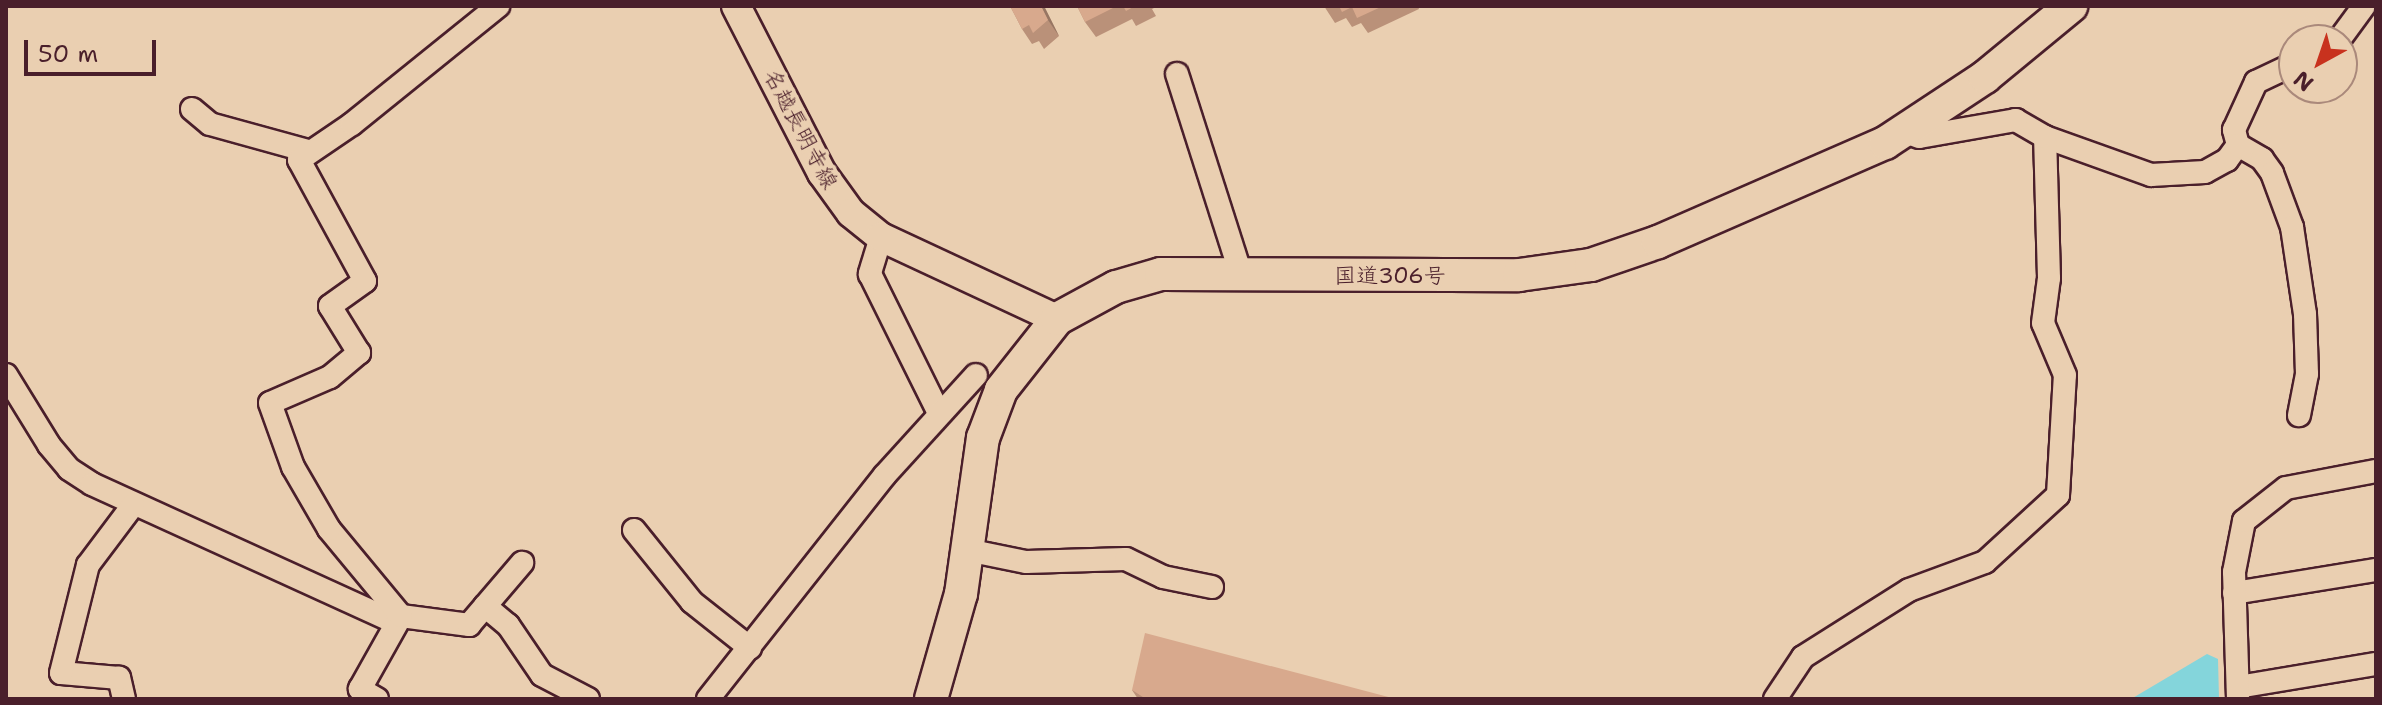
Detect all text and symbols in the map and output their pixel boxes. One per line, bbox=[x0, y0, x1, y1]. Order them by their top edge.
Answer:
scale bar bbox=[28, 24, 160, 74]
north arrow bbox=[2278, 24, 2358, 104]
text: 50 m bbox=[38, 38, 98, 70]
street label: 名越長明寺線 bbox=[758, 65, 844, 193]
text: N bbox=[2288, 65, 2320, 98]
street label: 国道306号 bbox=[1334, 263, 1446, 289]

